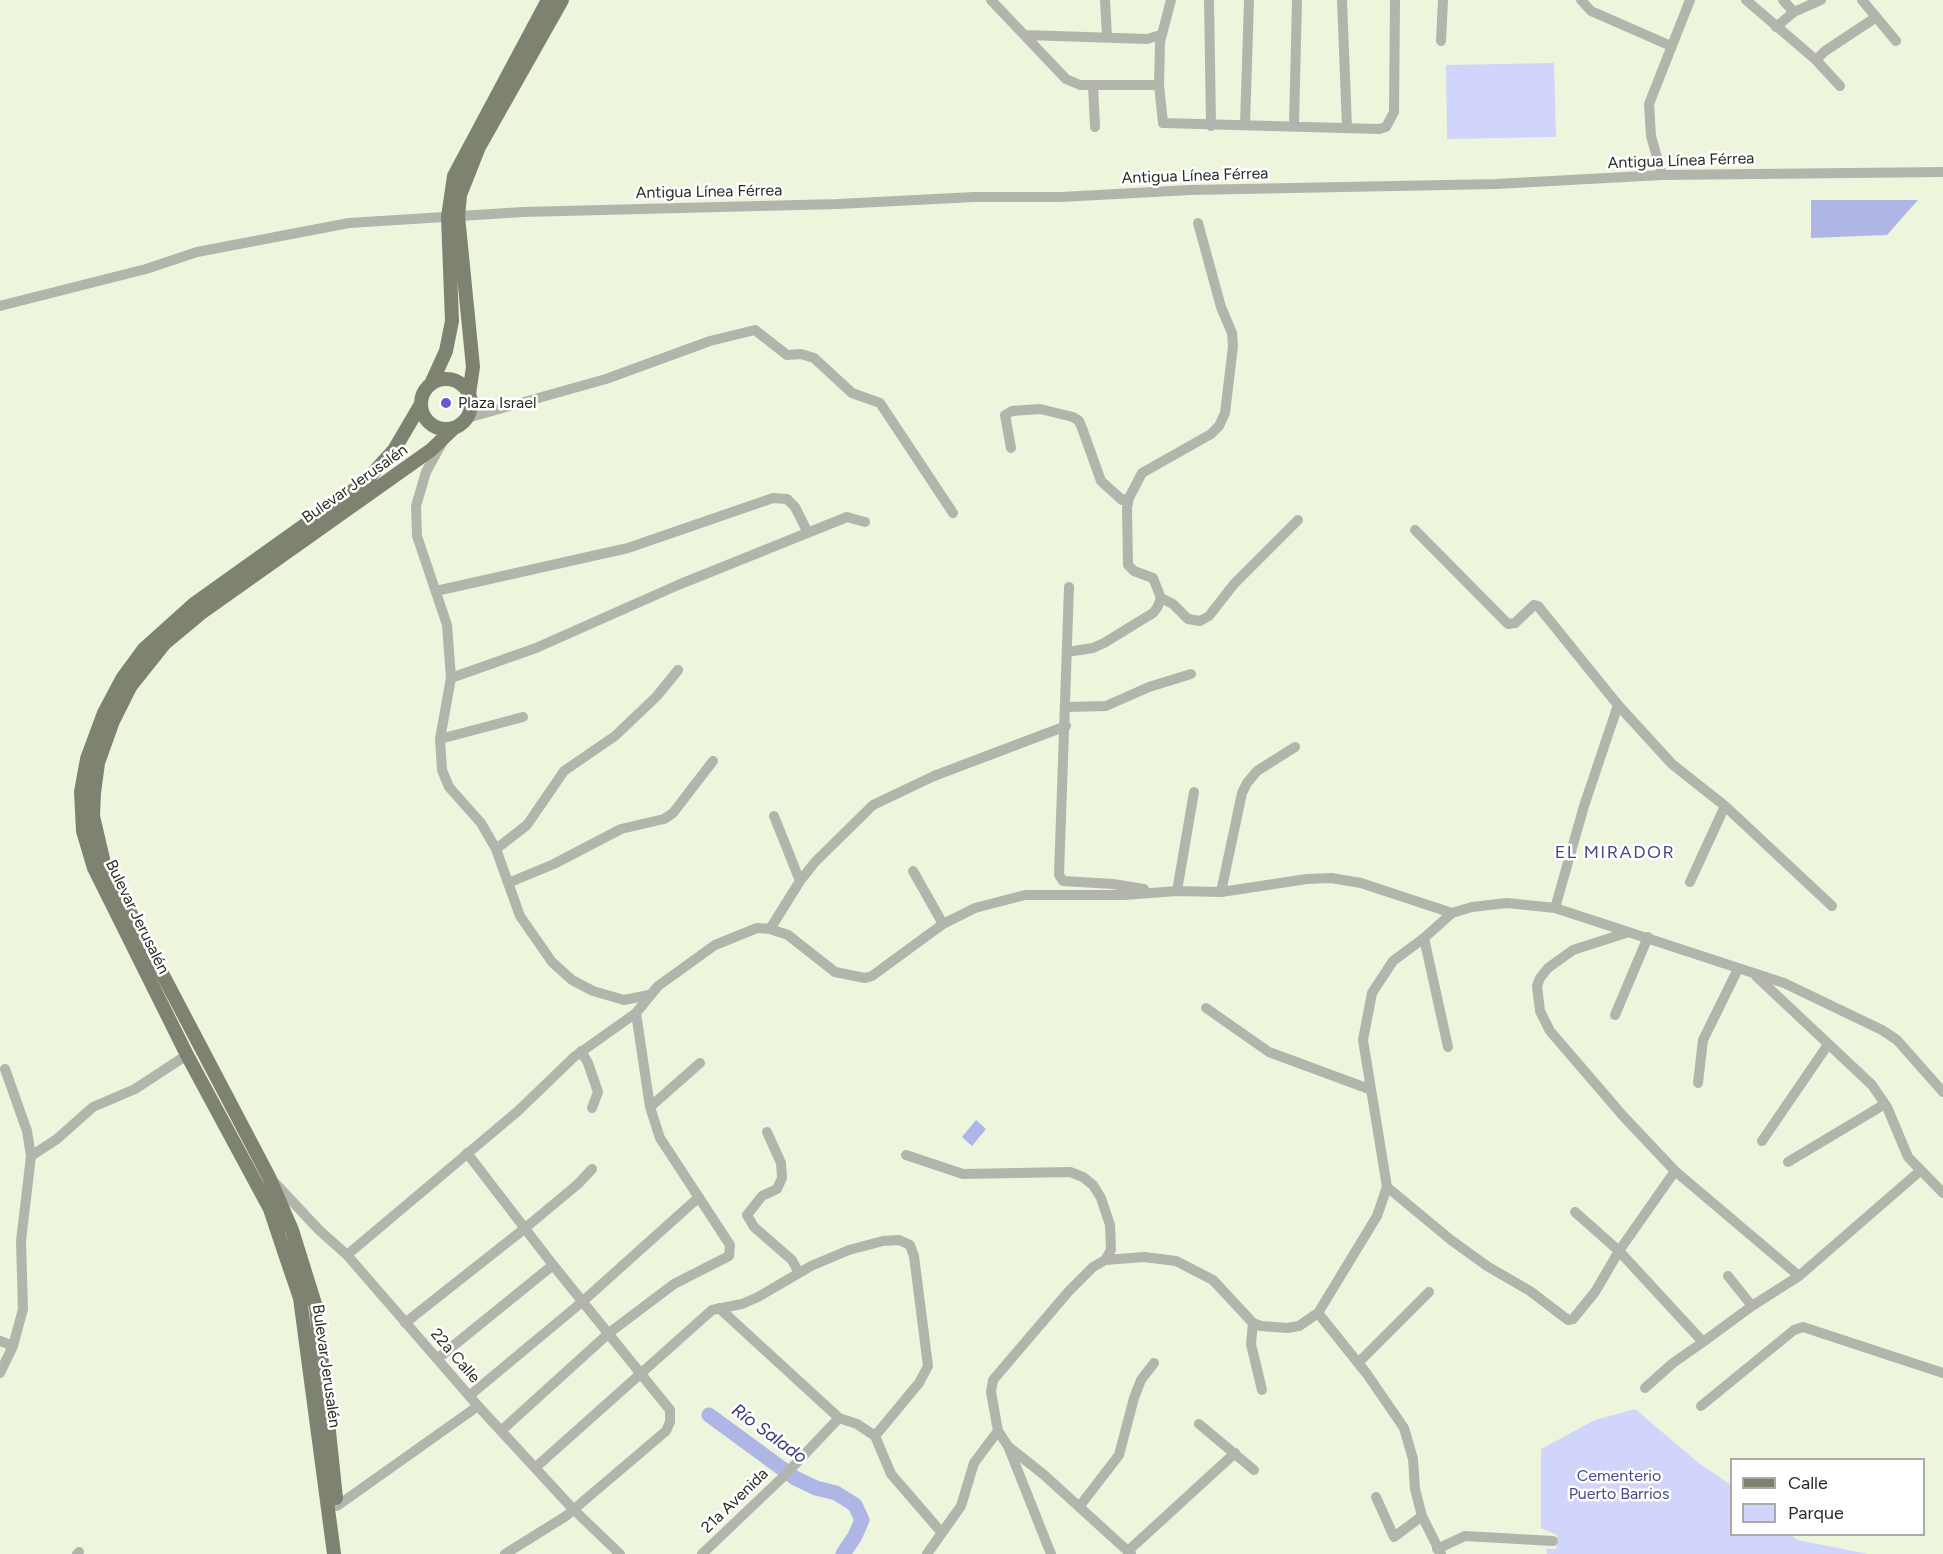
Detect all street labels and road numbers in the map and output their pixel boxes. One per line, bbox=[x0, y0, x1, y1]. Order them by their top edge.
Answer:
street label: Antigua Línea Férrea bbox=[1607, 149, 1755, 173]
street label: Antigua Línea Férrea bbox=[1121, 164, 1269, 188]
street label: Antigua Línea Férrea bbox=[635, 181, 783, 203]
street label: Bulevar Jerusalén bbox=[298, 440, 412, 528]
street label: Bulevar Jerusalén bbox=[101, 857, 173, 977]
street label: Bulevar Jerusalén bbox=[308, 1303, 344, 1429]
street label: 22a Calle bbox=[426, 1325, 484, 1387]
street label: 21a Avenida bbox=[698, 1464, 772, 1538]

